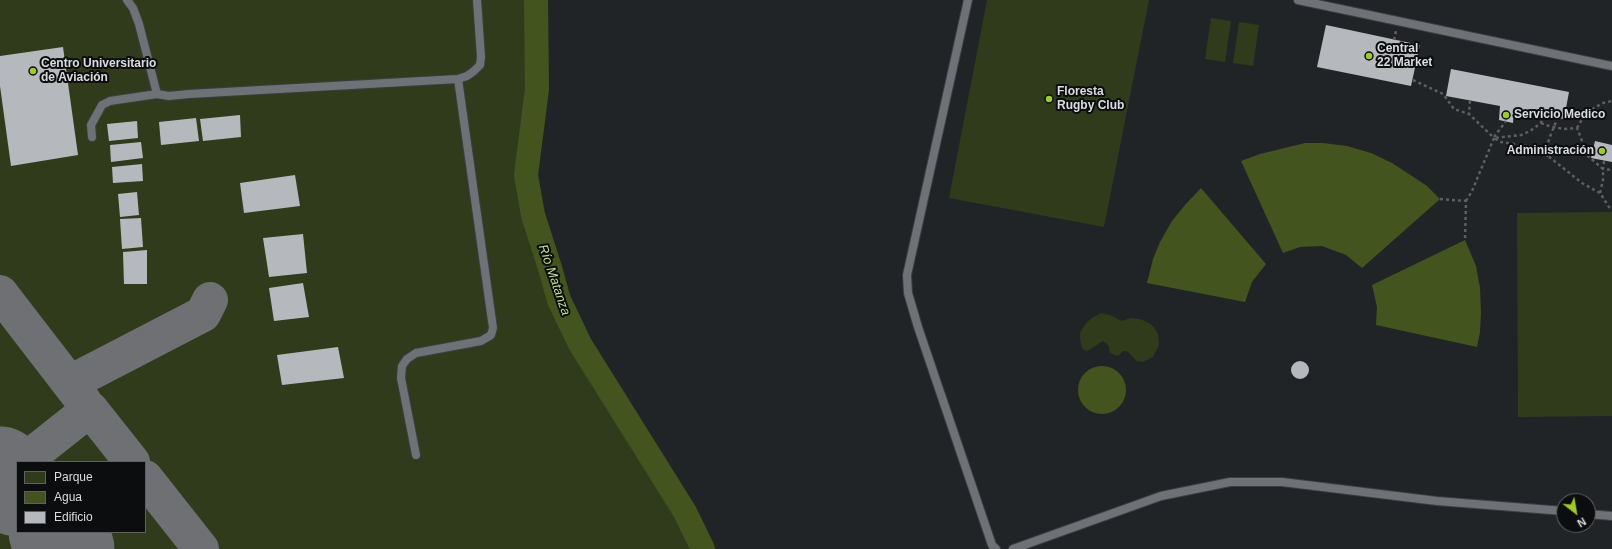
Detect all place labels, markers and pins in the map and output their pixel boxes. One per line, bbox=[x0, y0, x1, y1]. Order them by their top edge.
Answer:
place label: Central 22 Market bbox=[1377, 42, 1432, 70]
marker: Central 22 Market bbox=[1364, 51, 1374, 61]
place label: Centro Universitario de Aviación bbox=[41, 57, 156, 85]
marker: Centro Universitario de Aviación bbox=[28, 66, 38, 76]
place label: Floresta Rugby Club bbox=[1057, 85, 1124, 113]
marker: Floresta Rugby Club bbox=[1044, 94, 1054, 104]
place label: Servicio Medico bbox=[1514, 108, 1605, 122]
marker: Servicio Medico bbox=[1501, 110, 1511, 120]
place label: Administración bbox=[1507, 144, 1594, 158]
marker: Administración bbox=[1597, 146, 1607, 156]

